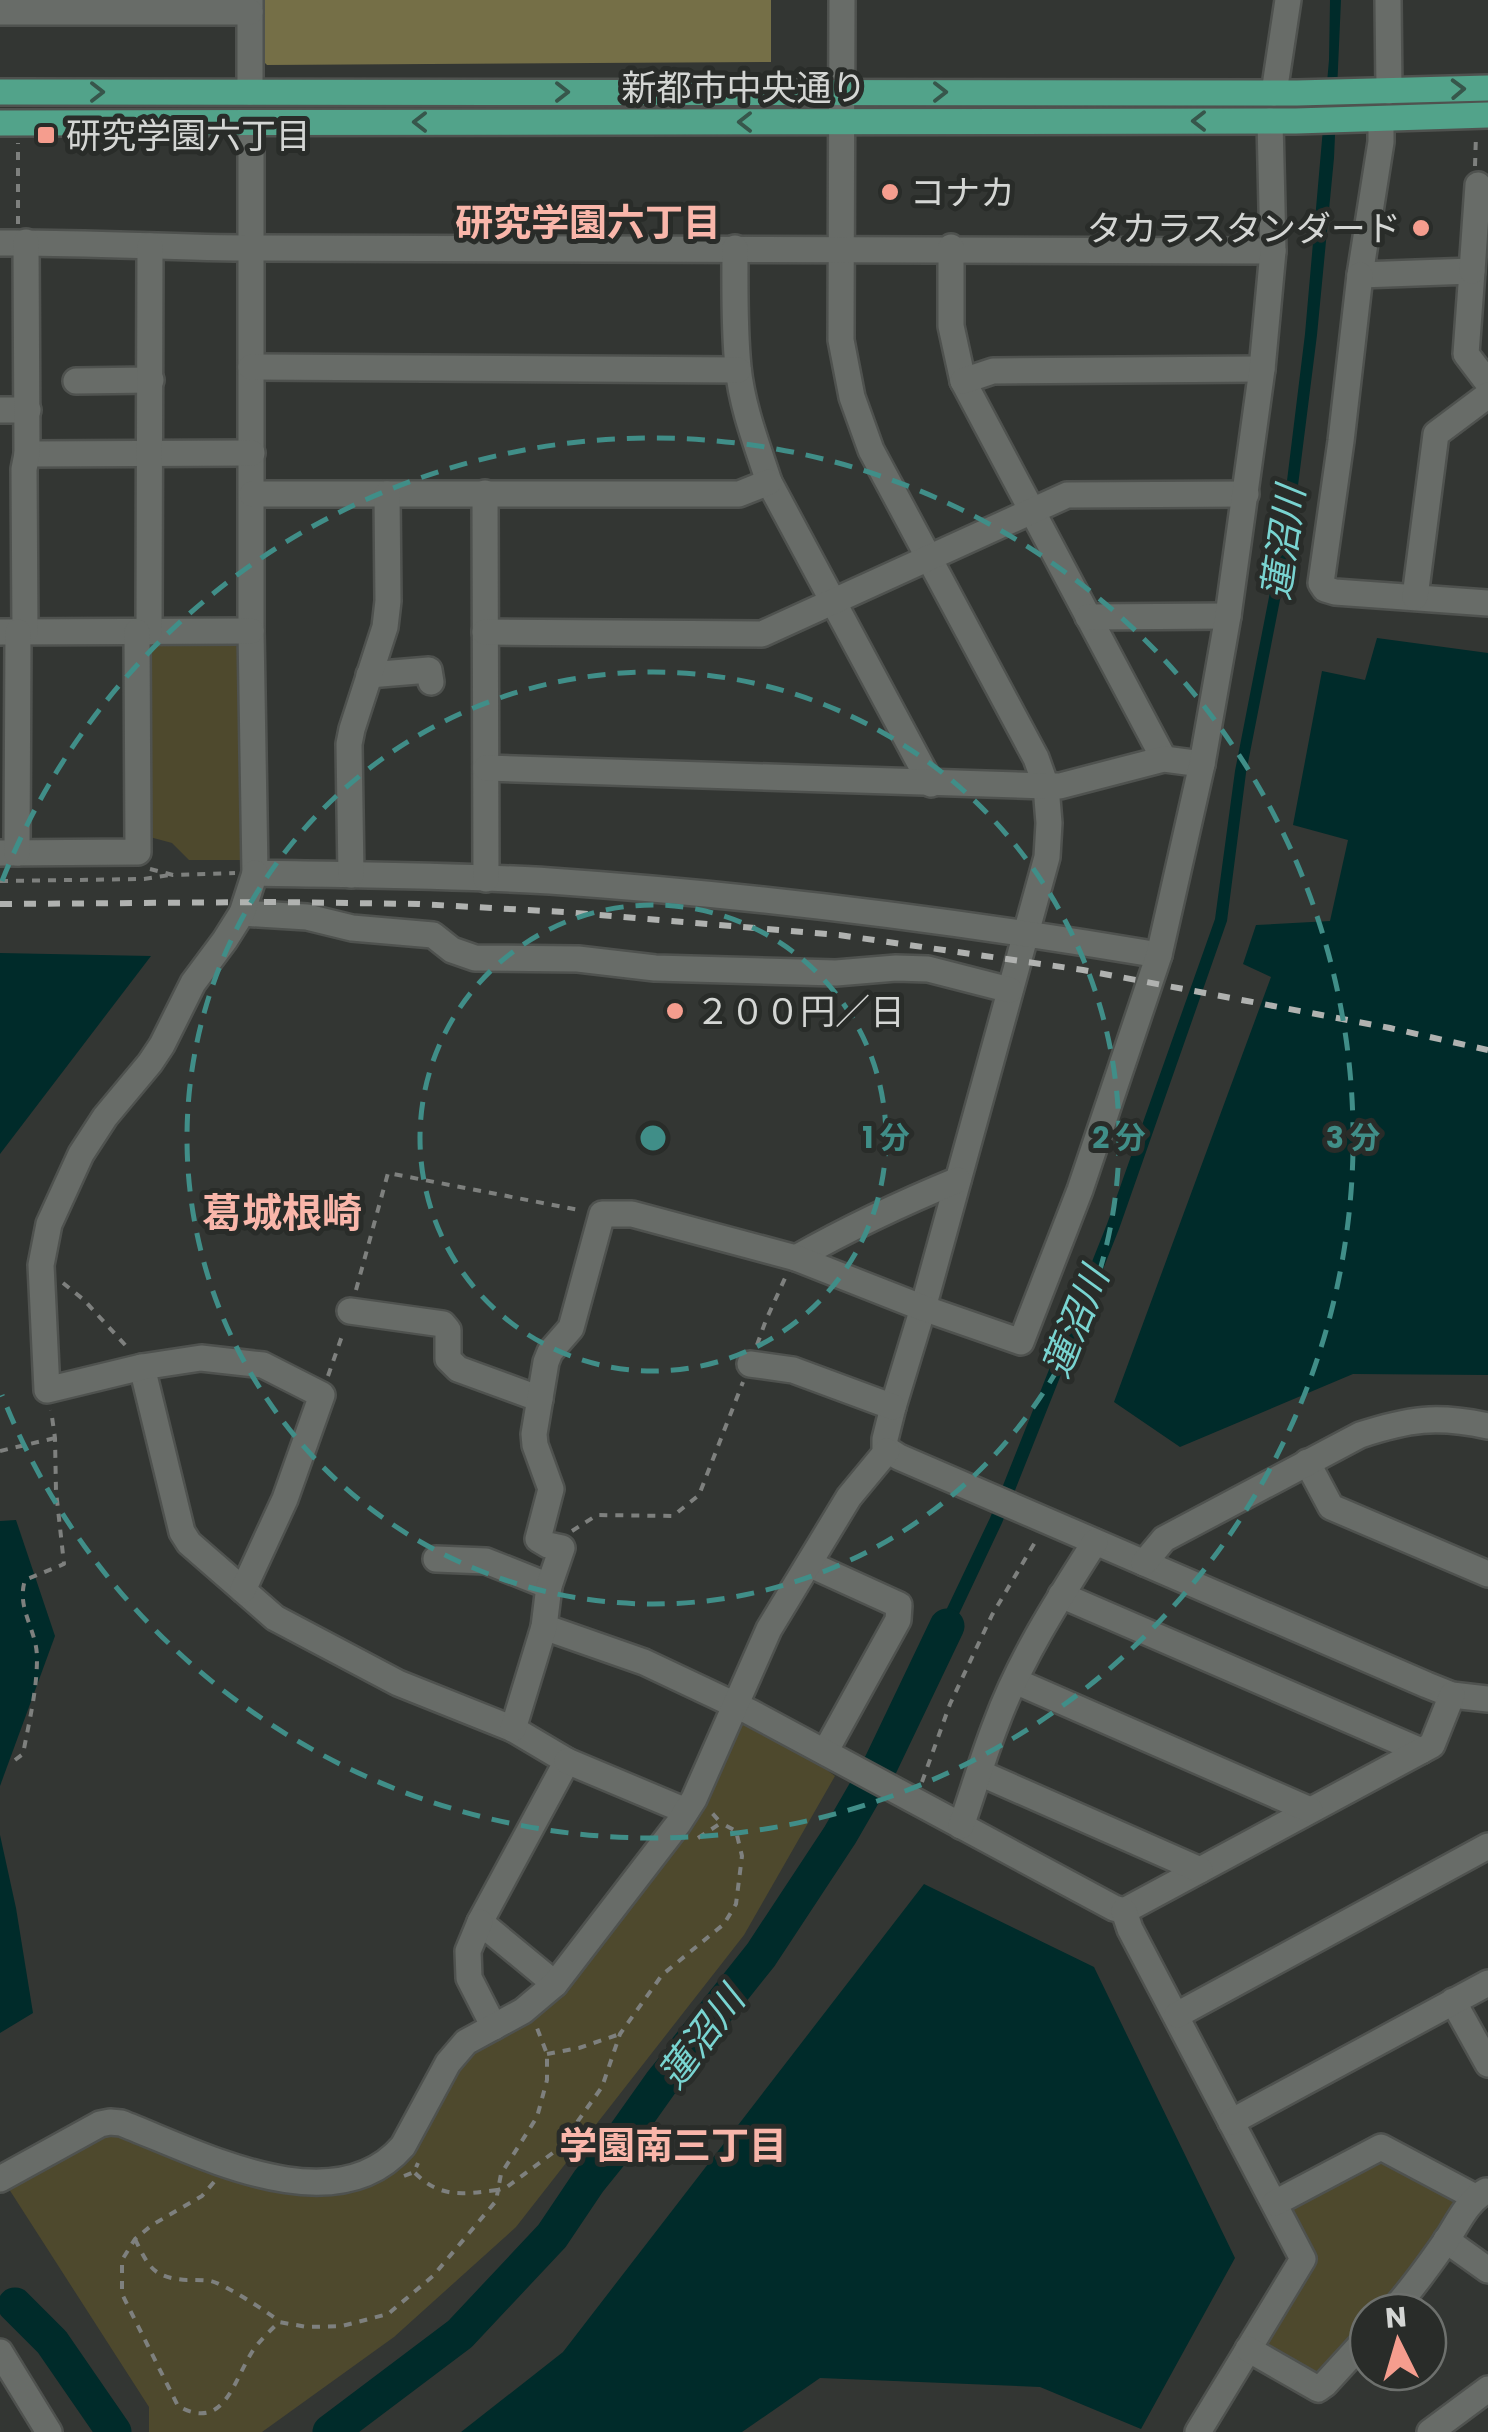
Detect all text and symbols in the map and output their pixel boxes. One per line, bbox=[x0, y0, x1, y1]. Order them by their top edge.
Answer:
street label: 新都市中央通り bbox=[621, 63, 867, 112]
one-way arrow bbox=[1450, 78, 1466, 99]
one-way arrow bbox=[90, 81, 106, 103]
one-way arrow bbox=[556, 81, 571, 103]
one-way arrow bbox=[932, 81, 948, 103]
one-way arrow bbox=[1190, 110, 1206, 132]
place label: 研究学園六丁目 bbox=[66, 111, 311, 160]
one-way arrow bbox=[411, 111, 426, 133]
one-way arrow bbox=[736, 111, 752, 133]
marker: 研究学園六丁目 bbox=[35, 124, 57, 146]
place label: コナカ bbox=[910, 168, 1015, 217]
marker: コナカ bbox=[879, 181, 901, 203]
district label: 研究学園六丁目 bbox=[455, 196, 721, 249]
place label: タカラスタンダード bbox=[1087, 204, 1401, 253]
marker: タカラスタンダード bbox=[1410, 217, 1432, 239]
water label: 蓮沼川 bbox=[1249, 479, 1318, 603]
place label: ２００円／日 bbox=[695, 987, 905, 1036]
marker: ２００円／日 bbox=[664, 1000, 686, 1022]
text: 1 分 bbox=[862, 1116, 910, 1159]
text: 2 分 bbox=[1092, 1116, 1146, 1159]
text: 3 分 bbox=[1326, 1116, 1380, 1159]
centre of rings bbox=[635, 1120, 671, 1156]
district label: 葛城根崎 bbox=[202, 1185, 362, 1241]
water label: 蓮沼川 bbox=[1029, 1256, 1122, 1385]
water label: 蓮沼川 bbox=[646, 1972, 759, 2098]
district label: 学園南三丁目 bbox=[559, 2119, 787, 2172]
north arrow bbox=[1348, 2292, 1448, 2392]
text: N bbox=[1384, 2297, 1408, 2338]

